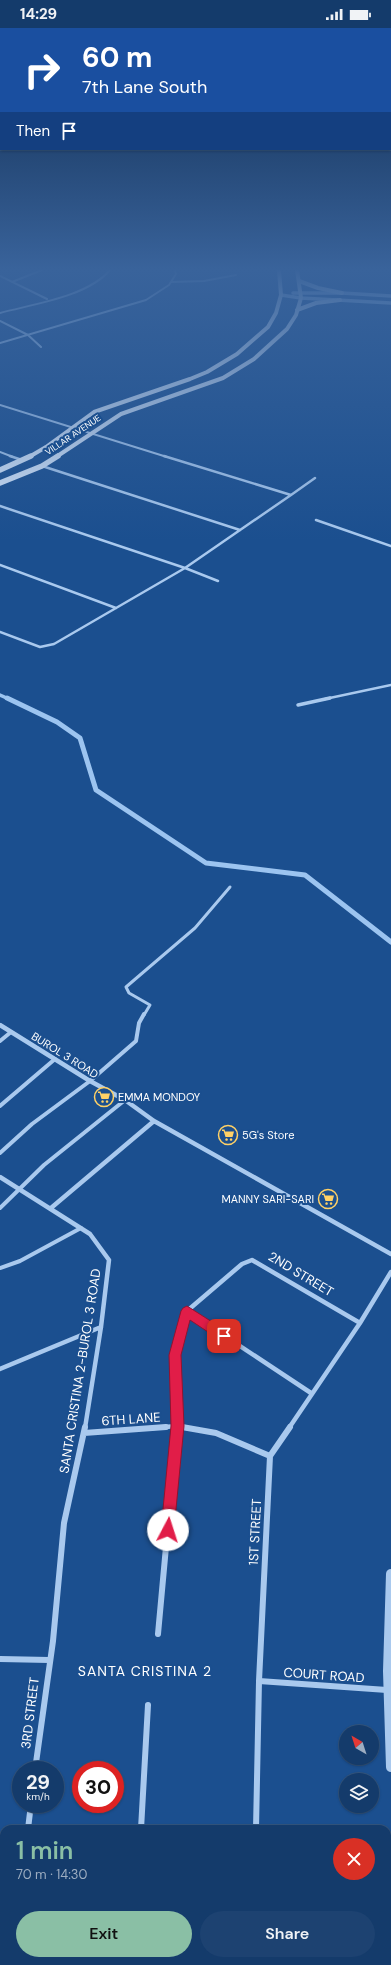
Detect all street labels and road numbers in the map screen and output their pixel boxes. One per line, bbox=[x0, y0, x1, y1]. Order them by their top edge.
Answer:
street label: VILLAR AVENUE bbox=[43, 412, 103, 458]
street label: BUROL 3 ROAD bbox=[29, 1029, 101, 1081]
street label: 2ND STREET bbox=[265, 1248, 337, 1300]
street label: SANTA CRISTINA 2-BUROL 3 ROAD bbox=[55, 1267, 105, 1475]
street label: 6TH LANE bbox=[101, 1408, 161, 1430]
street label: 1ST STREET bbox=[245, 1498, 265, 1566]
street label: COURT ROAD bbox=[283, 1664, 365, 1686]
street label: 3RD STREET bbox=[17, 1676, 43, 1750]

